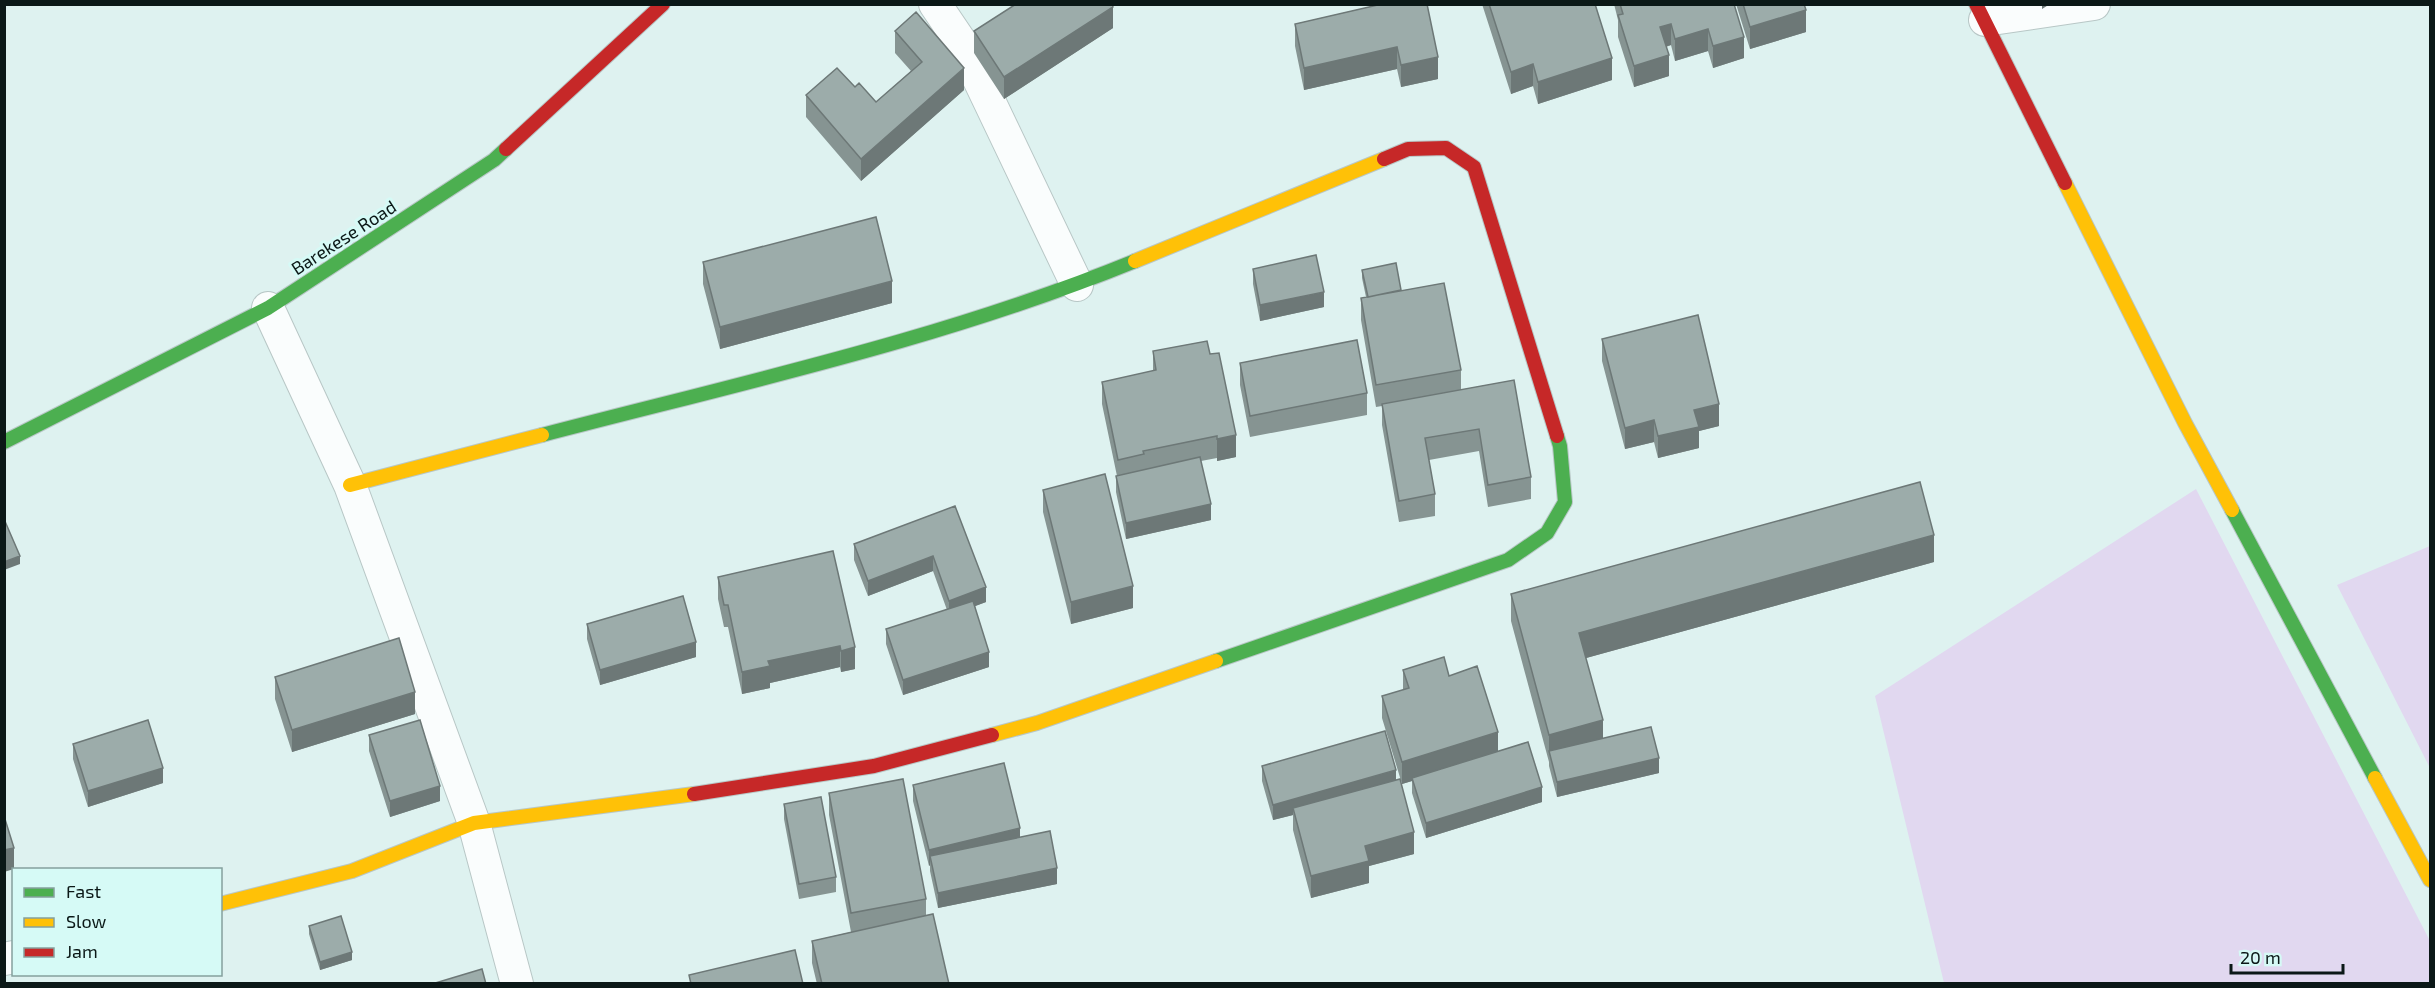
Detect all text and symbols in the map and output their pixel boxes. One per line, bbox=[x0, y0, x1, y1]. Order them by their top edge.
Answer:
street label: Barekese Road bbox=[287, 195, 400, 279]
legend bbox=[12, 868, 222, 976]
text: Fast bbox=[66, 880, 101, 902]
text: Slow bbox=[66, 910, 107, 932]
scale bar bbox=[2231, 937, 2344, 975]
text: Jam bbox=[66, 940, 98, 962]
text: 20 m bbox=[2240, 946, 2281, 968]

